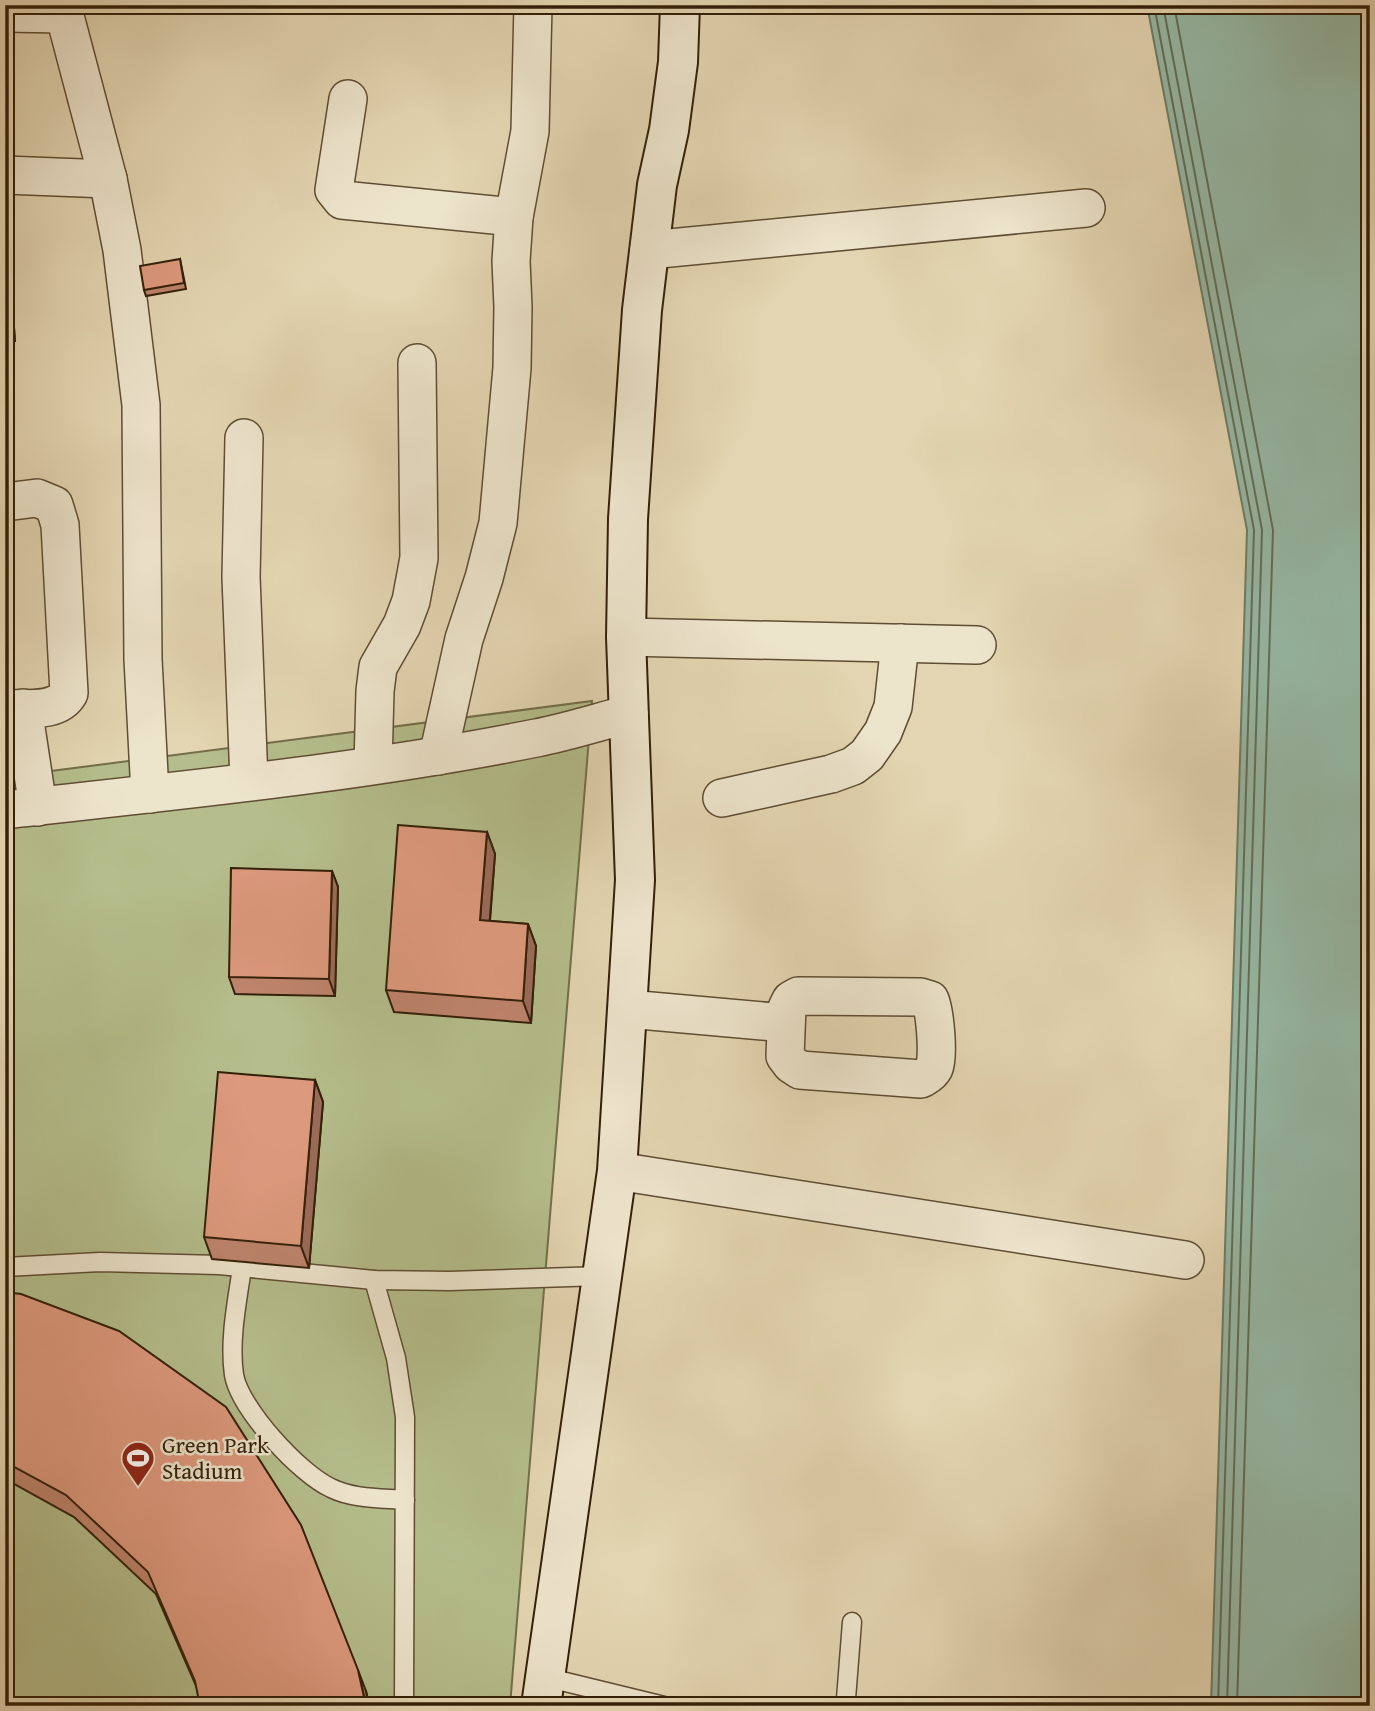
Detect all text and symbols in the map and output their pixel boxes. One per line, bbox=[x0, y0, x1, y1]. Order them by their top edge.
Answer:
place label: Green Park Stadium bbox=[162, 1428, 269, 1487]
sports icon: Green Park Stadium bbox=[119, 1439, 157, 1488]

